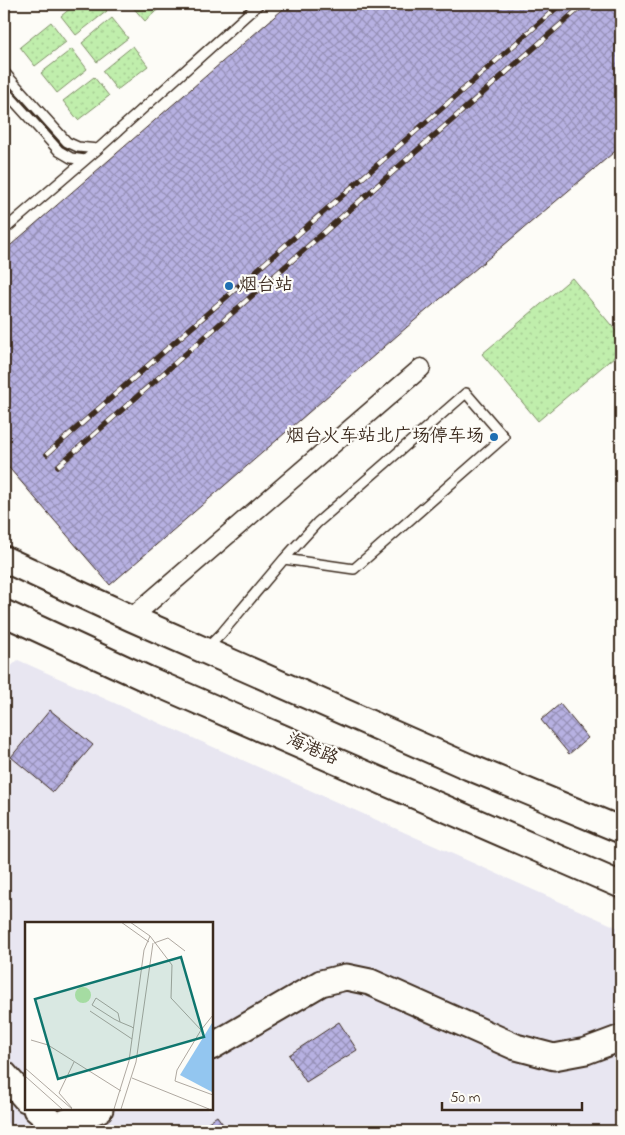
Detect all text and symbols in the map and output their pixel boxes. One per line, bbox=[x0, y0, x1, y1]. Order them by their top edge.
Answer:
place label: 烟台站 bbox=[239, 273, 293, 299]
marker: 烟台站 bbox=[223, 280, 235, 292]
place label: 烟台火车站北广场停车场 bbox=[286, 424, 484, 450]
marker: 烟台火车站北广场停车场 bbox=[488, 431, 500, 443]
street label: 海港路 bbox=[282, 727, 342, 773]
inset map bbox=[25, 922, 212, 1110]
scale bar bbox=[442, 1080, 582, 1112]
text: 50 m bbox=[450, 1087, 481, 1109]

